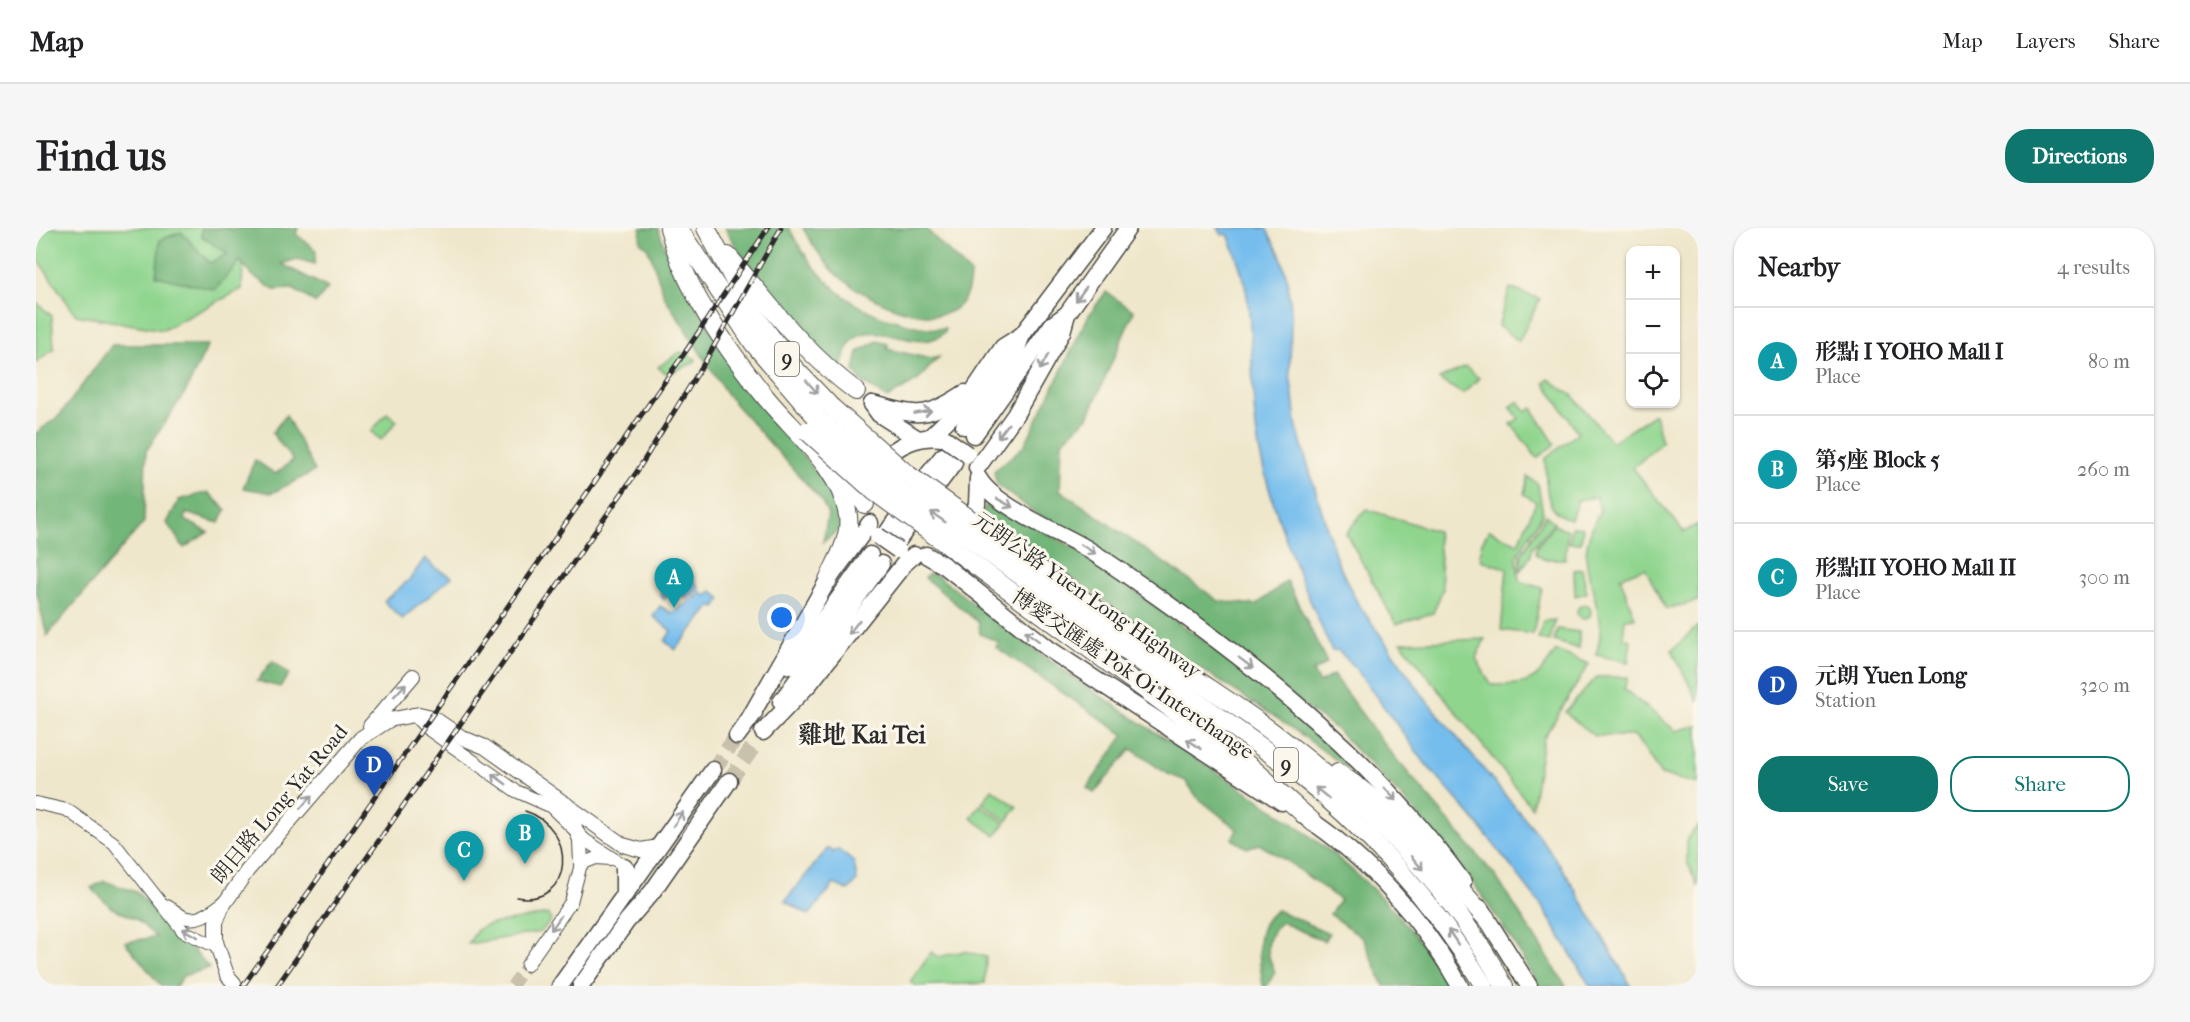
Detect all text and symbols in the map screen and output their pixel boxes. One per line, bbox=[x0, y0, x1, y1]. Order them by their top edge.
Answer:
text: Map bbox=[30, 25, 84, 58]
text: Map bbox=[1942, 29, 1983, 53]
text: Layers bbox=[2016, 29, 2075, 53]
text: Share bbox=[2108, 29, 2160, 53]
button: Directions bbox=[2005, 129, 2154, 183]
text: Find us bbox=[36, 132, 166, 181]
map controls bbox=[1626, 246, 1680, 408]
button: + bbox=[1626, 246, 1680, 300]
text: Nearby bbox=[1758, 252, 1840, 283]
text: 4 results bbox=[2057, 256, 2130, 279]
one-way arrow bbox=[1075, 286, 1087, 302]
button: − bbox=[1626, 300, 1680, 354]
text: 形點 I YOHO Mall I bbox=[1815, 339, 2004, 365]
road number: 9 bbox=[775, 342, 799, 376]
text: A bbox=[1771, 350, 1784, 373]
text: 80 m bbox=[2088, 350, 2130, 373]
one-way arrow bbox=[1038, 353, 1049, 371]
button: locate bbox=[1626, 354, 1680, 408]
text: Place bbox=[1815, 365, 1861, 388]
one-way arrow bbox=[805, 379, 819, 394]
one-way arrow bbox=[913, 406, 933, 417]
one-way arrow bbox=[996, 423, 1009, 439]
text: 第5座 Block 5 bbox=[1815, 447, 1940, 473]
text: B bbox=[1771, 458, 1784, 481]
text: 260 m bbox=[2077, 458, 2130, 481]
text: Place bbox=[1815, 473, 1861, 496]
one-way arrow bbox=[996, 497, 1013, 509]
street label: 元朗公路 Yuen Long Highway bbox=[968, 507, 1206, 684]
one-way arrow bbox=[931, 511, 947, 523]
one-way arrow bbox=[1079, 543, 1096, 556]
text: 形點II YOHO Mall II bbox=[1815, 555, 2016, 581]
pin: A bbox=[654, 558, 694, 608]
text: C bbox=[1771, 566, 1784, 589]
text: 300 m bbox=[2079, 566, 2130, 589]
text: Place bbox=[1815, 581, 1861, 604]
street label: 博愛交匯處 Pok Oi Interchange bbox=[1008, 584, 1258, 764]
your location bbox=[767, 603, 796, 632]
one-way arrow bbox=[848, 618, 861, 634]
one-way arrow bbox=[1024, 629, 1040, 642]
one-way arrow bbox=[1238, 656, 1254, 669]
text: 元朗 Yuen Long bbox=[1815, 663, 1967, 689]
text: D bbox=[1770, 674, 1785, 697]
text: 320 m bbox=[2080, 674, 2130, 697]
one-way arrow bbox=[393, 683, 407, 698]
text: Station bbox=[1815, 689, 1876, 712]
street label: 朗日路 Long Yat Road bbox=[206, 719, 353, 888]
district label: 雞地 Kai Tei bbox=[798, 721, 927, 749]
one-way arrow bbox=[1186, 738, 1203, 750]
pin: D bbox=[354, 746, 394, 796]
road number: 9 bbox=[1274, 748, 1298, 782]
button: Save bbox=[1758, 756, 1938, 812]
button: Share bbox=[1950, 756, 2130, 812]
one-way arrow bbox=[492, 772, 508, 785]
one-way arrow bbox=[1315, 786, 1330, 800]
one-way arrow bbox=[1383, 787, 1397, 802]
one-way arrow bbox=[299, 795, 313, 810]
one-way arrow bbox=[672, 811, 684, 827]
pin: B bbox=[506, 814, 544, 864]
pin: C bbox=[444, 832, 484, 881]
one-way arrow bbox=[1411, 855, 1424, 871]
one-way arrow bbox=[550, 914, 562, 931]
one-way arrow bbox=[181, 927, 199, 939]
one-way arrow bbox=[1447, 929, 1459, 945]

